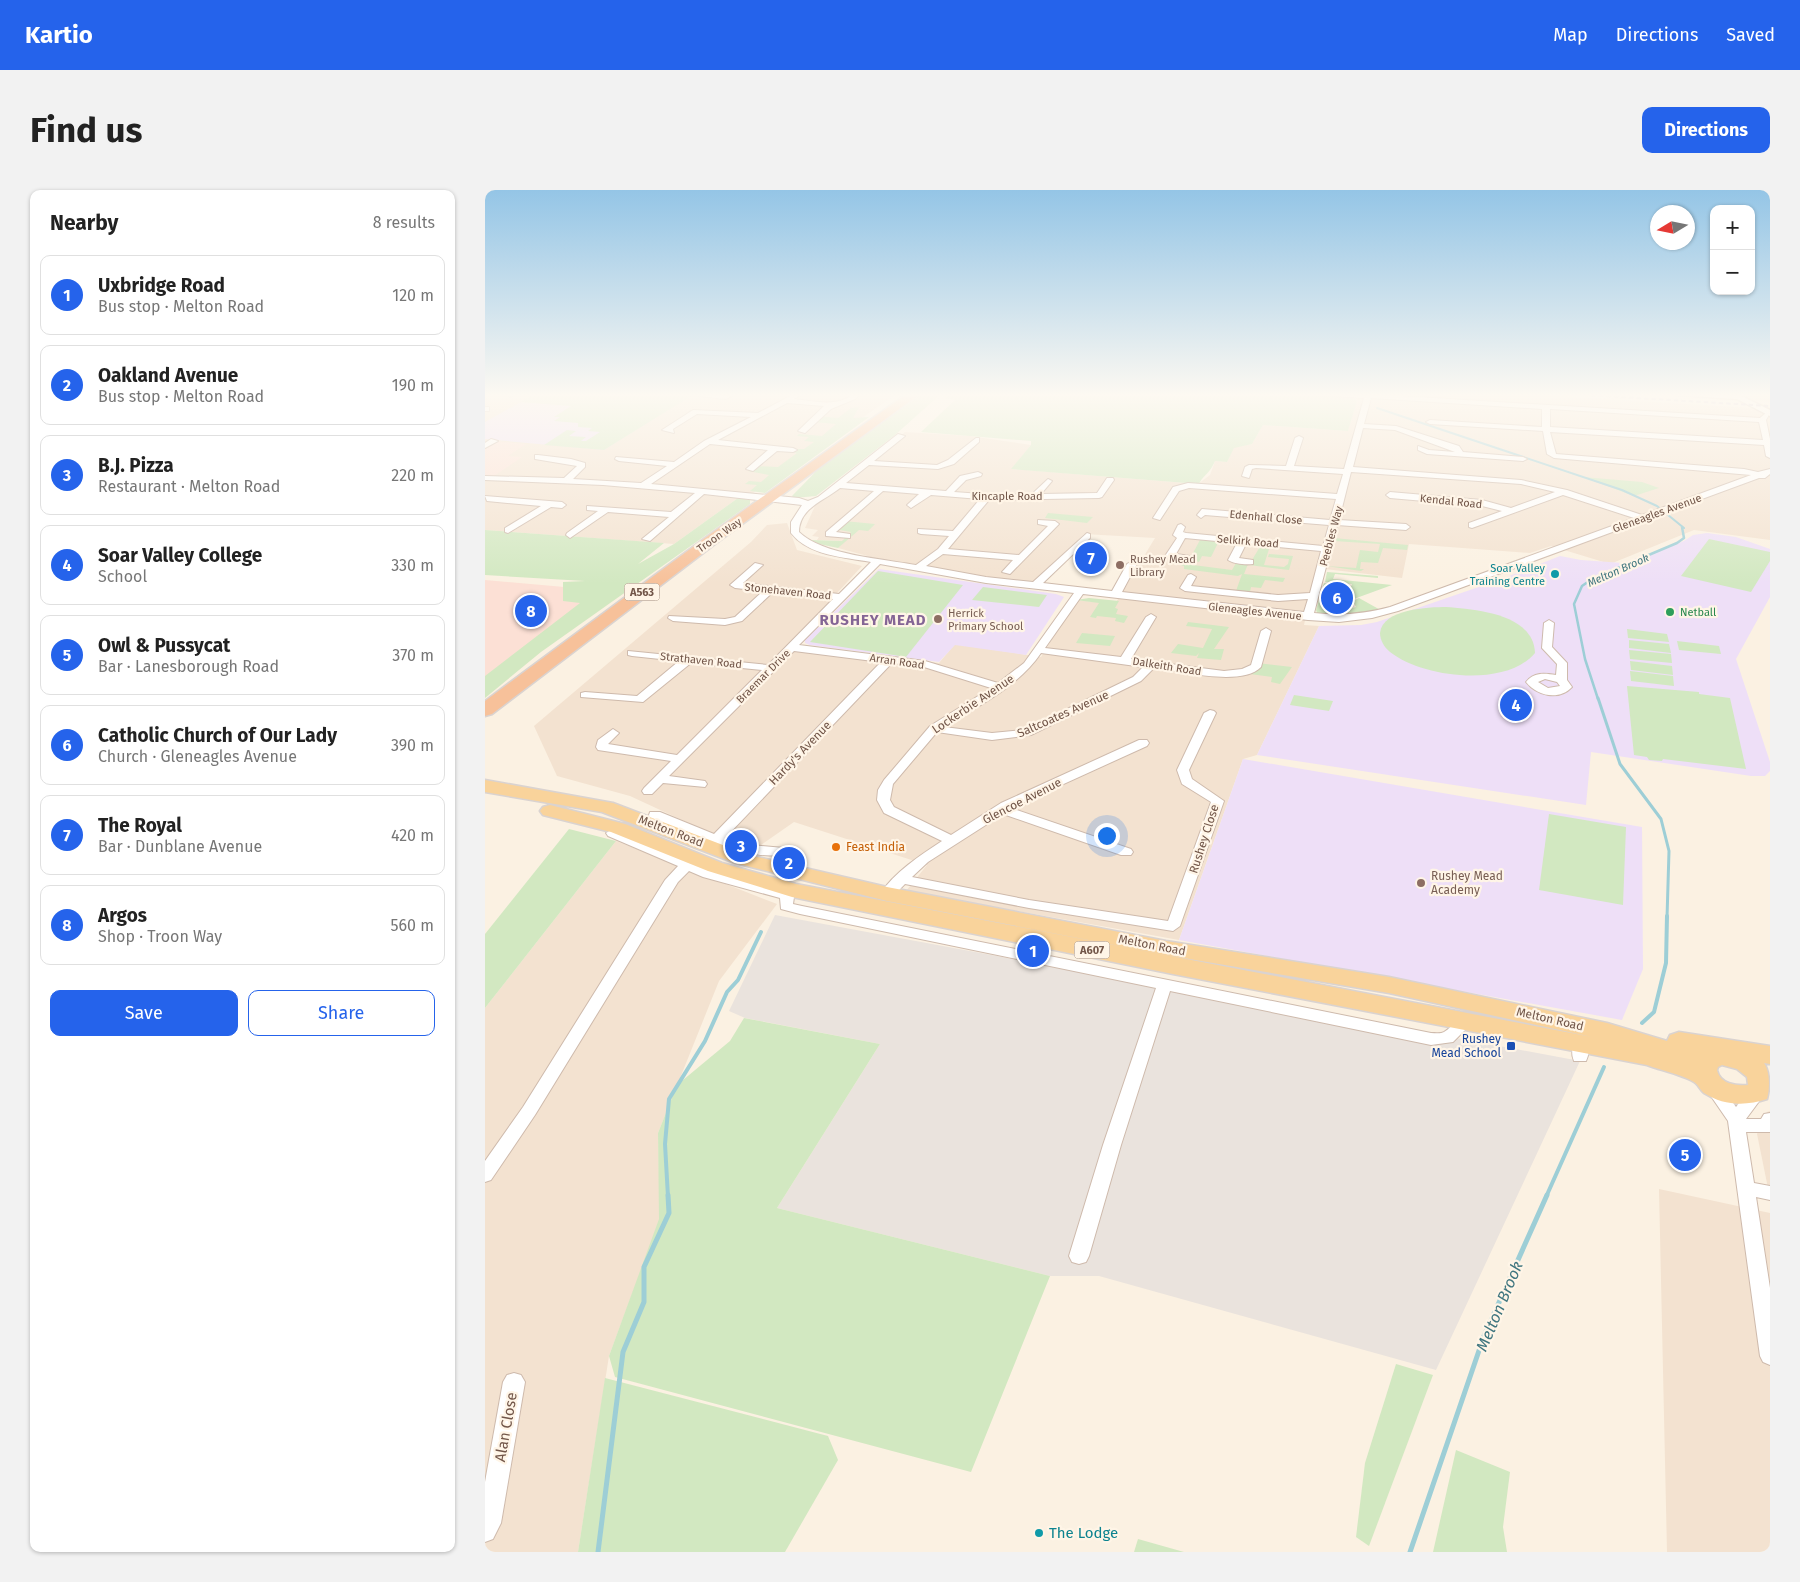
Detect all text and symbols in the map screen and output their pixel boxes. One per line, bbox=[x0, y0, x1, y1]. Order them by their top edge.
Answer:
text: Kartio bbox=[25, 21, 93, 49]
text: Map bbox=[1553, 24, 1588, 46]
text: Directions bbox=[1616, 24, 1698, 46]
text: Saved bbox=[1726, 24, 1775, 46]
button: Directions bbox=[1642, 107, 1770, 153]
text: Find us bbox=[30, 109, 142, 151]
north arrow bbox=[1650, 205, 1695, 250]
map controls bbox=[1710, 205, 1755, 295]
button: + bbox=[1710, 205, 1755, 250]
text: Nearby bbox=[50, 210, 118, 236]
text: 8 results bbox=[373, 213, 435, 232]
button: − bbox=[1710, 250, 1755, 295]
text: Uxbridge Road bbox=[98, 274, 225, 297]
text: 1 bbox=[63, 286, 71, 305]
text: 120 m bbox=[392, 286, 434, 305]
text: Bus stop · Melton Road bbox=[98, 297, 264, 316]
text: Oakland Avenue bbox=[98, 364, 238, 387]
text: 2 bbox=[63, 376, 71, 395]
text: 190 m bbox=[392, 376, 434, 395]
text: Bus stop · Melton Road bbox=[98, 387, 264, 406]
text: B.J. Pizza bbox=[98, 454, 174, 477]
text: 3 bbox=[63, 466, 71, 485]
text: 220 m bbox=[391, 466, 434, 485]
text: Restaurant · Melton Road bbox=[98, 477, 280, 496]
street label: Kincaple Road bbox=[971, 490, 1043, 503]
street label: Gleneagles Avenue bbox=[1611, 491, 1703, 536]
street label: Kendal Road bbox=[1419, 492, 1483, 511]
street label: Peebles Way bbox=[1317, 504, 1346, 568]
street label: Edenhall Close bbox=[1229, 508, 1303, 527]
street label: Troon Way bbox=[694, 515, 745, 555]
street label: Selkirk Road bbox=[1216, 532, 1279, 551]
pin: 7 bbox=[1075, 539, 1107, 577]
text: Soar Valley College bbox=[98, 544, 262, 567]
water label: Melton Brook bbox=[1585, 551, 1651, 590]
place label: Rushey Mead Library bbox=[1130, 553, 1196, 579]
text: 4 bbox=[62, 556, 72, 575]
text: 330 m bbox=[391, 556, 434, 575]
marker: Rushey Mead Library bbox=[1114, 559, 1126, 571]
place label: Soar Valley Training Centre bbox=[1470, 562, 1546, 588]
text: School bbox=[98, 567, 147, 586]
marker: Soar Valley Training Centre bbox=[1549, 568, 1561, 580]
pin: 6 bbox=[1321, 579, 1353, 617]
street label: Stonehaven Road bbox=[744, 580, 832, 603]
road number: A563 bbox=[625, 584, 659, 601]
pin: 8 bbox=[515, 592, 547, 630]
street label: Gleneagles Avenue bbox=[1208, 600, 1302, 623]
marker: Netball bbox=[1664, 606, 1676, 618]
place label: Netball bbox=[1680, 606, 1716, 619]
place label: Herrick Primary School bbox=[948, 607, 1023, 633]
district label: RUSHEY MEAD bbox=[820, 611, 926, 629]
marker: Herrick Primary School bbox=[932, 613, 944, 625]
text: Owl & Pussycat bbox=[98, 634, 230, 657]
text: 5 bbox=[63, 646, 71, 665]
text: 370 m bbox=[392, 646, 434, 665]
street label: Braemar Drive bbox=[734, 647, 793, 706]
street label: Strathaven Road bbox=[659, 650, 742, 671]
street label: Arran Road bbox=[869, 651, 925, 672]
street label: Dalkeith Road bbox=[1132, 655, 1202, 678]
text: Bar · Lanesborough Road bbox=[98, 657, 279, 676]
street label: Lockerbie Avenue bbox=[929, 671, 1017, 737]
pin: 4 bbox=[1500, 686, 1532, 724]
street label: Saltcoates Avenue bbox=[1015, 688, 1111, 740]
street label: Hardy's Avenue bbox=[766, 718, 834, 788]
text: Catholic Church of Our Lady bbox=[98, 724, 337, 747]
text: 6 bbox=[62, 736, 72, 755]
text: 390 m bbox=[391, 736, 434, 755]
text: Church · Gleneagles Avenue bbox=[98, 747, 297, 766]
street label: Glencoe Avenue bbox=[980, 775, 1064, 827]
street label: Rushey Close bbox=[1186, 803, 1222, 875]
street label: Melton Road bbox=[637, 812, 705, 850]
text: The Royal bbox=[98, 814, 182, 837]
your location bbox=[1094, 823, 1120, 849]
text: 7 bbox=[63, 826, 71, 845]
text: 420 m bbox=[391, 826, 434, 845]
pin: 3 bbox=[725, 827, 757, 865]
text: Bar · Dunblane Avenue bbox=[98, 837, 262, 856]
place label: Feast India bbox=[846, 840, 905, 854]
marker: Feast India bbox=[830, 841, 842, 853]
pin: 2 bbox=[773, 844, 805, 882]
place label: Rushey Mead Academy bbox=[1431, 869, 1503, 897]
marker: Rushey Mead Academy bbox=[1415, 877, 1427, 889]
text: Argos bbox=[98, 904, 147, 927]
text: 8 bbox=[62, 916, 72, 935]
text: 560 m bbox=[391, 916, 434, 935]
text: Shop · Troon Way bbox=[98, 927, 222, 946]
pin: 1 bbox=[1017, 932, 1049, 970]
street label: Melton Road bbox=[1117, 932, 1187, 958]
road number: A607 bbox=[1075, 942, 1109, 958]
button: Save bbox=[50, 990, 238, 1036]
button: Share bbox=[248, 990, 435, 1036]
street label: Melton Road bbox=[1515, 1004, 1585, 1034]
place label: Rushey Mead School bbox=[1432, 1032, 1501, 1060]
marker: Rushey Mead School bbox=[1505, 1040, 1517, 1052]
pin: 5 bbox=[1669, 1136, 1701, 1174]
water label: Melton Brook bbox=[1472, 1258, 1527, 1354]
street label: Alan Close bbox=[491, 1391, 521, 1463]
place label: The Lodge bbox=[1049, 1524, 1118, 1542]
marker: The Lodge bbox=[1033, 1527, 1045, 1539]

